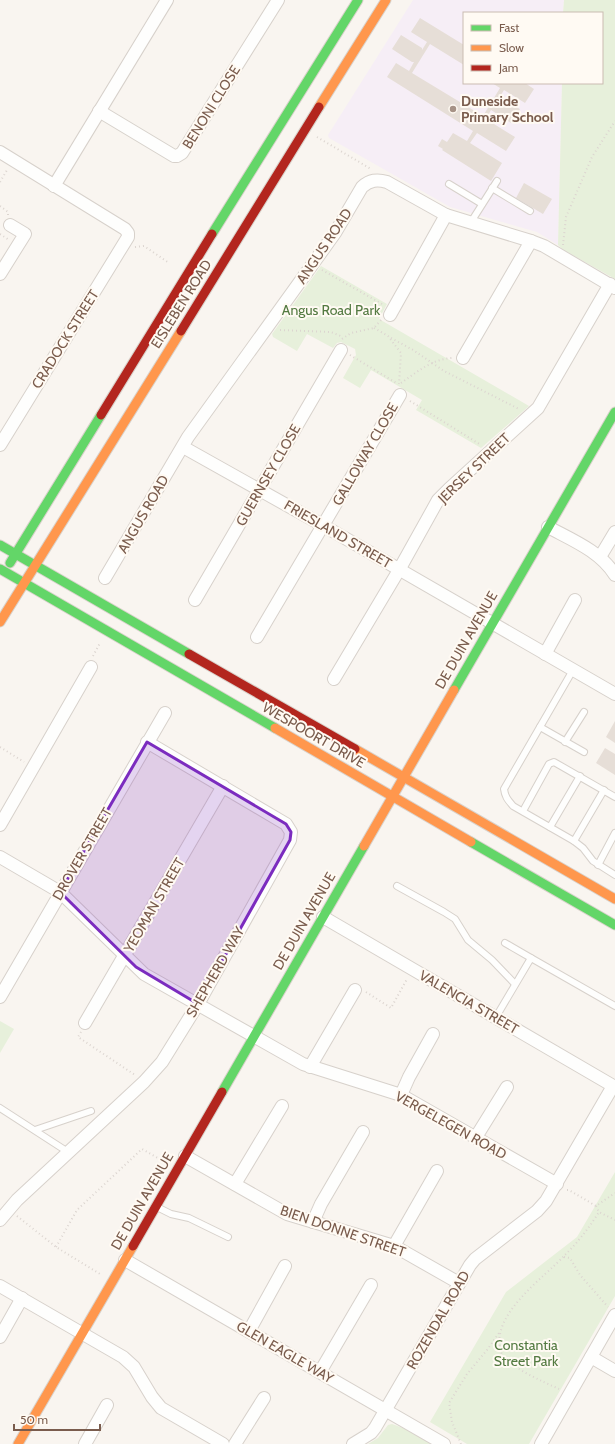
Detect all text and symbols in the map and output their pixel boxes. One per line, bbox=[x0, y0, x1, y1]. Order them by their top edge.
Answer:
legend bbox=[463, 12, 603, 84]
text: Fast bbox=[499, 20, 519, 35]
text: Slow bbox=[499, 40, 524, 55]
text: Jam bbox=[498, 60, 518, 75]
street label: BENONI CLOSE bbox=[178, 62, 244, 152]
place label: Duneside Primary School bbox=[461, 92, 554, 126]
marker: Duneside Primary School bbox=[448, 104, 458, 114]
street label: ANGUS ROAD bbox=[292, 205, 356, 287]
street label: EISLEBEN ROAD bbox=[147, 256, 215, 352]
street label: CRADOCK STREET bbox=[27, 286, 103, 392]
park label: Angus Road Park bbox=[282, 301, 381, 319]
street label: GALLOWAY CLOSE bbox=[328, 399, 402, 509]
street label: GUERNSEY CLOSE bbox=[232, 421, 305, 529]
street label: JERSEY STREET bbox=[433, 429, 514, 508]
street label: ANGUS ROAD bbox=[113, 472, 173, 556]
street label: FRIESLAND STREET bbox=[281, 496, 395, 572]
street label: DE DUIN AVENUE bbox=[431, 588, 501, 692]
street label: WESPOORT DRIVE bbox=[259, 698, 369, 772]
street label: DROVER STREET bbox=[48, 804, 116, 904]
street label: YEOMAN STREET bbox=[119, 854, 189, 956]
street label: DE DUIN AVENUE bbox=[269, 869, 339, 973]
street label: SHEPHERD WAY bbox=[182, 923, 249, 1021]
street label: VALENCIA STREET bbox=[416, 966, 523, 1038]
street label: VERGELEGEN ROAD bbox=[392, 1087, 510, 1163]
street label: DE DUIN AVENUE bbox=[107, 1149, 177, 1253]
street label: BIEN DONNE STREET bbox=[278, 1201, 409, 1261]
street label: ROZENDAL ROAD bbox=[402, 1267, 474, 1373]
street label: GLEN EAGLE WAY bbox=[233, 1317, 338, 1388]
park label: Constantia Street Park bbox=[494, 1336, 559, 1370]
scale bar bbox=[14, 1406, 100, 1432]
text: 50 m bbox=[20, 1412, 48, 1427]

